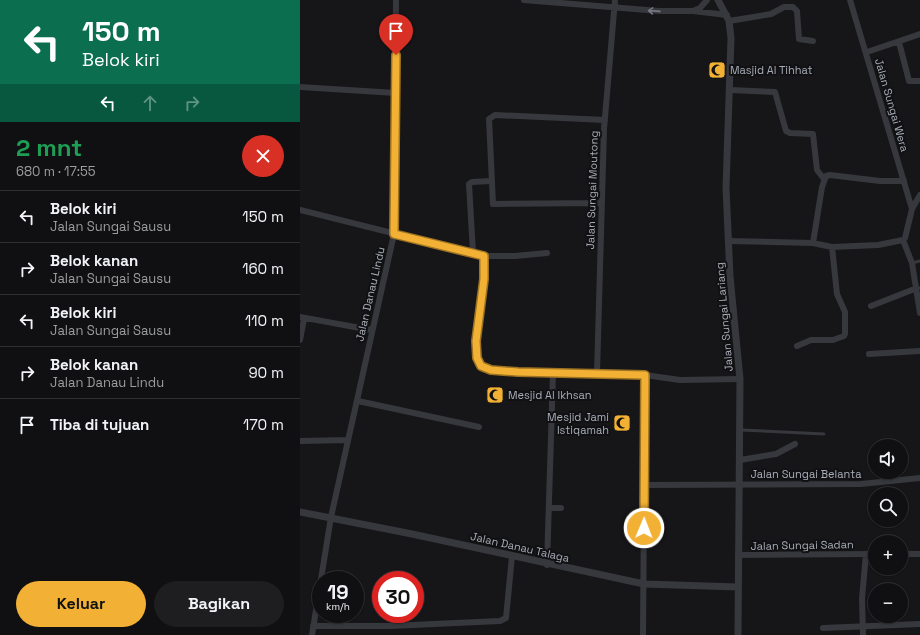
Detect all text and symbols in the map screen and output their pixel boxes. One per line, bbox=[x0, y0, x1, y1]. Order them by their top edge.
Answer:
one-way arrow bbox=[648, 7, 661, 14]
text: 150 m bbox=[82, 13, 161, 49]
pin bbox=[379, 14, 413, 55]
icon: left bbox=[16, 16, 68, 68]
icon: arrive bbox=[385, 20, 407, 42]
text: Belok kiri bbox=[82, 48, 160, 71]
street label: Jalan Sungai Wera bbox=[872, 57, 912, 154]
mosque icon: Masjid Al Tihhat bbox=[707, 60, 727, 80]
place label: Masjid Al Tihhat bbox=[730, 63, 813, 77]
icon: left bbox=[97, 92, 119, 114]
icon: ahead bbox=[139, 92, 161, 114]
icon: right bbox=[181, 92, 203, 114]
street label: Jalan Sungai Moutong bbox=[583, 130, 601, 250]
text: 2 mnt bbox=[16, 132, 82, 163]
button: close bbox=[242, 135, 284, 177]
text: 680 m · 17:55 bbox=[16, 163, 96, 180]
text: Belok kiri bbox=[50, 199, 116, 218]
icon: left bbox=[16, 206, 38, 228]
text: 150 m bbox=[242, 207, 284, 226]
text: Jalan Sungai Sausu bbox=[50, 218, 171, 235]
street label: Jalan Danau Lindu bbox=[352, 245, 388, 343]
text: Belok kanan bbox=[50, 251, 138, 270]
icon: right bbox=[16, 258, 38, 280]
text: 160 m bbox=[242, 259, 284, 278]
street label: Jalan Sungai Lariang bbox=[712, 262, 736, 372]
text: Jalan Sungai Sausu bbox=[50, 270, 171, 287]
text: Belok kiri bbox=[50, 303, 116, 322]
icon: left bbox=[16, 310, 38, 332]
text: 110 m bbox=[245, 311, 284, 330]
text: Jalan Sungai Sausu bbox=[50, 322, 171, 339]
text: Belok kanan bbox=[50, 355, 138, 374]
icon: right bbox=[16, 362, 38, 384]
text: 90 m bbox=[248, 363, 284, 382]
text: Jalan Danau Lindu bbox=[50, 374, 164, 391]
mosque icon: Mesjid Al Ikhsan bbox=[485, 385, 505, 405]
place label: Mesjid Al Ikhsan bbox=[508, 388, 592, 402]
place label: Mesjid Jami Istiqamah bbox=[547, 410, 609, 437]
mosque icon: Mesjid Jami Istiqamah bbox=[612, 413, 632, 433]
icon: arrive bbox=[16, 414, 38, 436]
text: Tiba di tujuan bbox=[50, 415, 149, 434]
text: 170 m bbox=[243, 415, 284, 434]
map controls bbox=[868, 439, 908, 623]
button: sound bbox=[868, 439, 908, 479]
street label: Jalan Sungai Belanta bbox=[750, 467, 862, 481]
button: search bbox=[868, 487, 908, 527]
position arrow bbox=[623, 507, 665, 549]
street label: Jalan Danau Talaga bbox=[469, 529, 571, 565]
button: + bbox=[868, 535, 908, 575]
street label: Jalan Sungai Sadan bbox=[750, 537, 854, 553]
speed limit sign: 30 bbox=[372, 571, 424, 623]
text: 19 bbox=[327, 579, 349, 605]
button: Keluar bbox=[16, 581, 146, 627]
button: Bagikan bbox=[154, 581, 284, 627]
button: − bbox=[868, 583, 908, 623]
text: km/h bbox=[326, 600, 350, 613]

